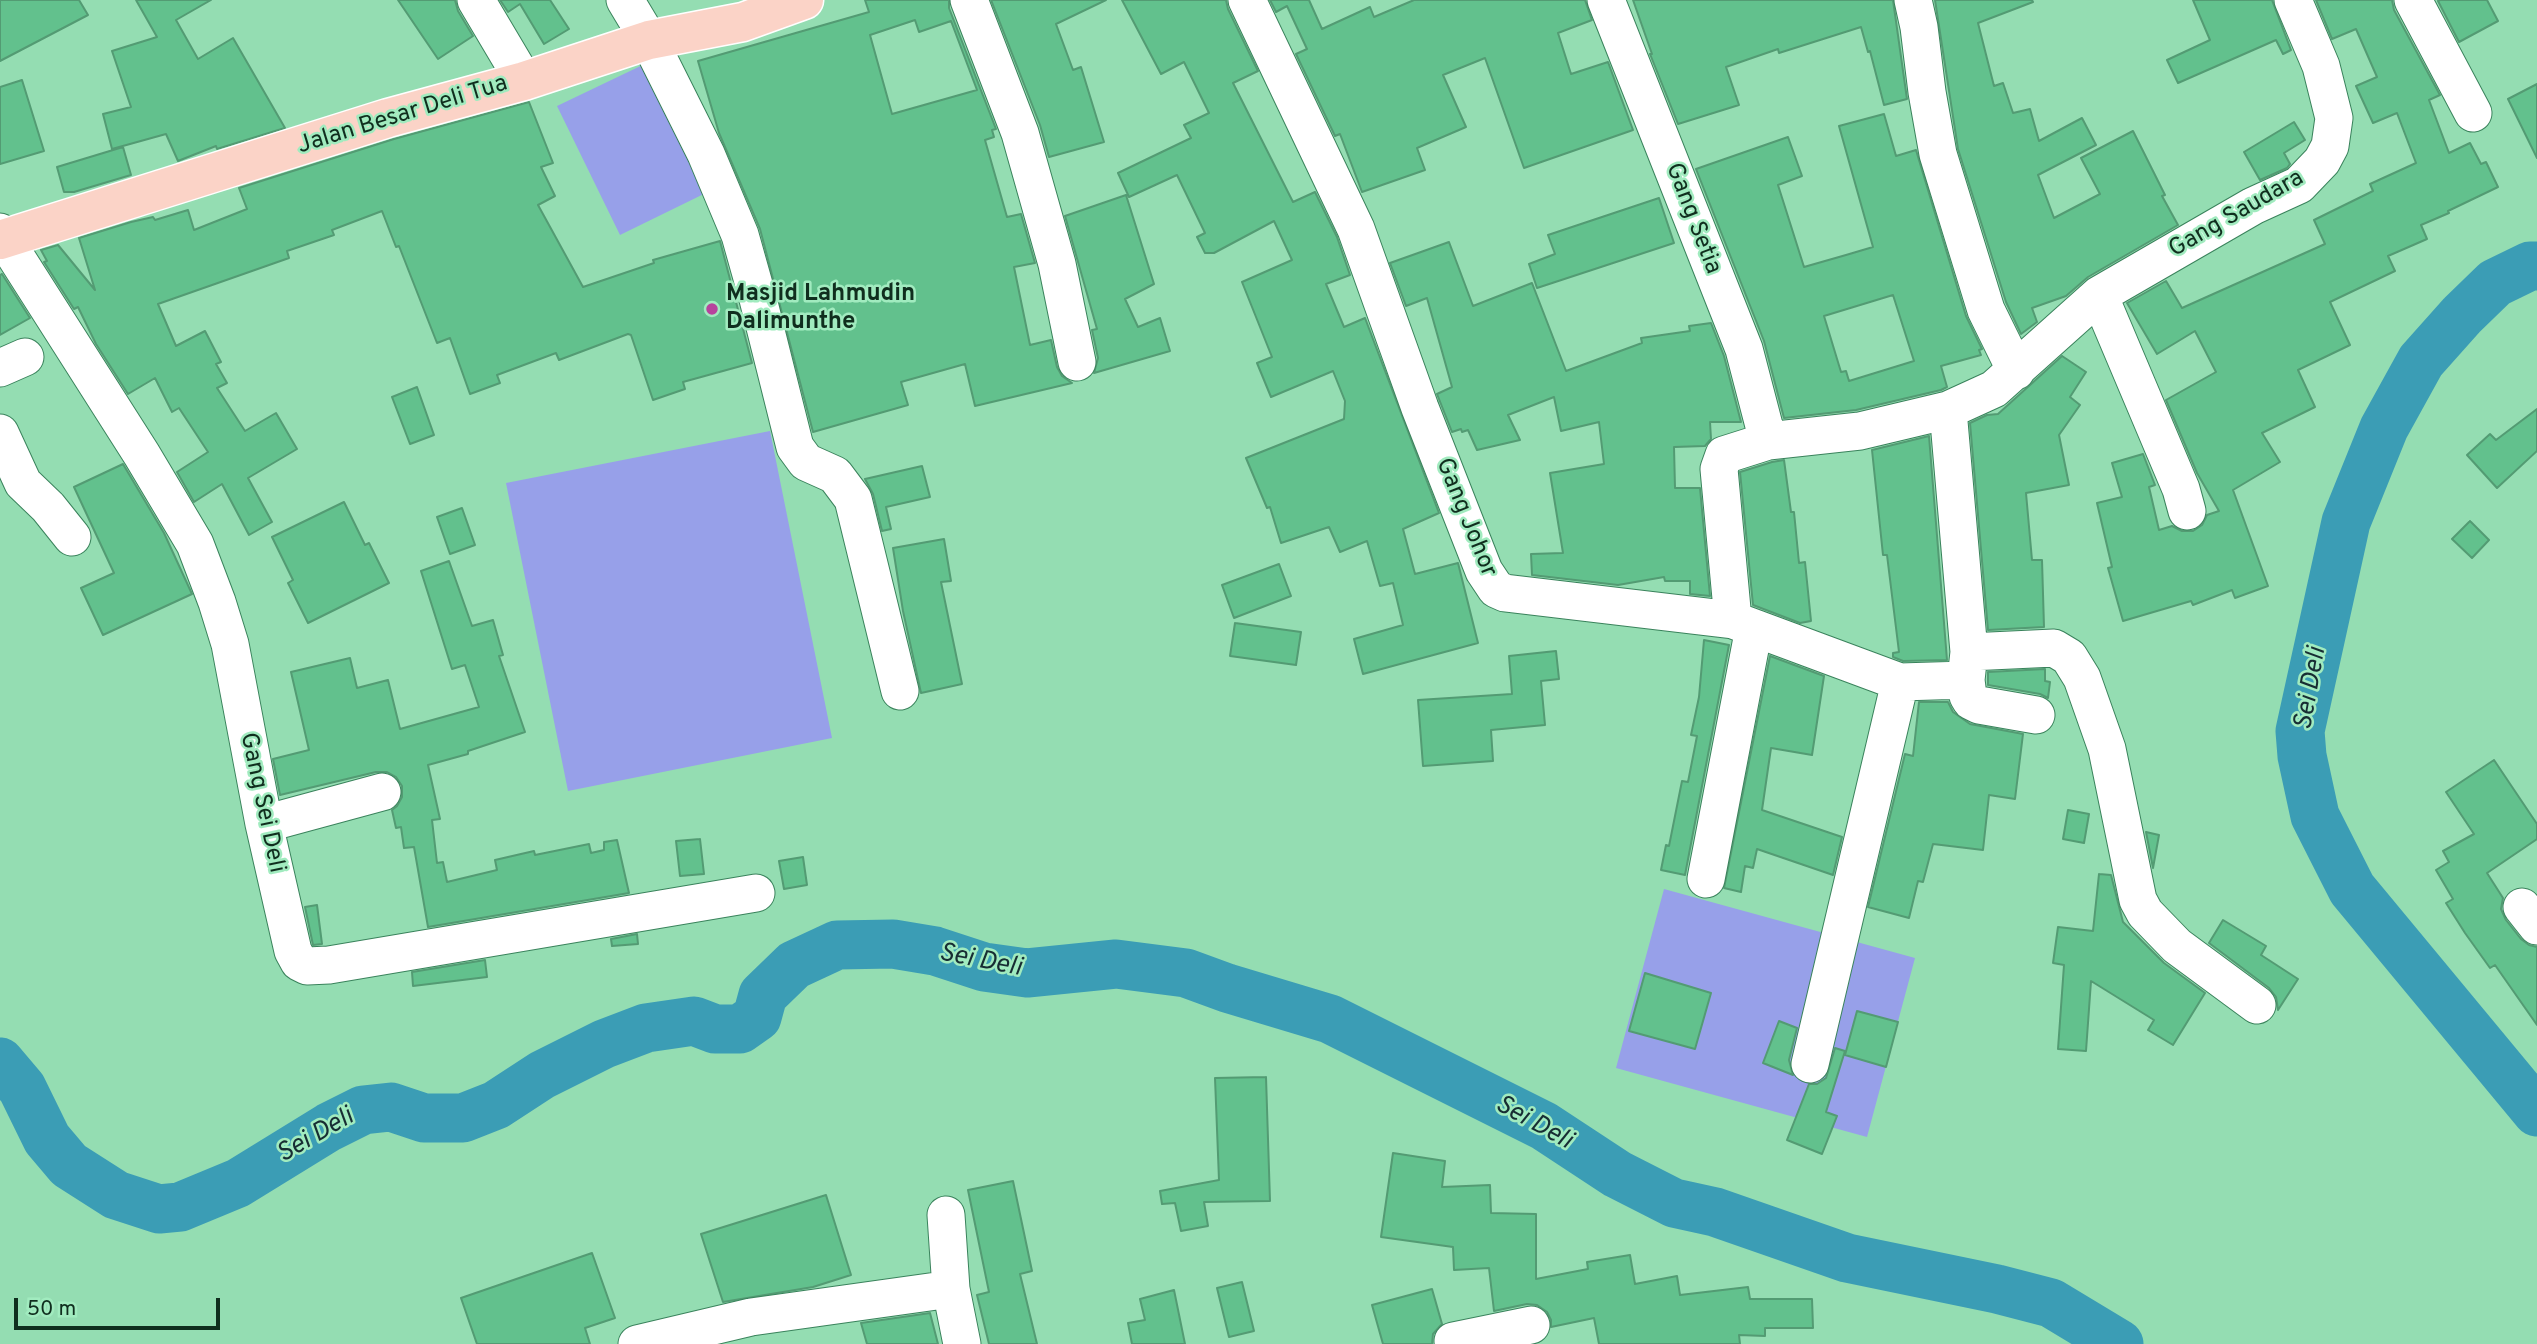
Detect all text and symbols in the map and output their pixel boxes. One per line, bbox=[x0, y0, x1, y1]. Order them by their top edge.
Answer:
street label: Jalan Besar Deli Tua bbox=[295, 70, 511, 162]
street label: Gang Setia bbox=[1658, 160, 1726, 278]
street label: Gang Saudara bbox=[2165, 165, 2309, 265]
place label: Masjid Lahmudin Dalimunthe bbox=[726, 281, 915, 337]
marker: Masjid Lahmudin Dalimunthe bbox=[704, 301, 720, 317]
street label: Gang Johor bbox=[1428, 454, 1502, 582]
water label: Sei Deli bbox=[2289, 645, 2335, 733]
street label: Gang Sei Deli bbox=[232, 730, 290, 876]
water label: Sei Deli bbox=[936, 939, 1024, 985]
water label: Sei Deli bbox=[1489, 1090, 1577, 1158]
water label: Sei Deli bbox=[272, 1103, 360, 1171]
scale bar bbox=[18, 1284, 224, 1328]
text: 50 m bbox=[27, 1296, 76, 1323]

